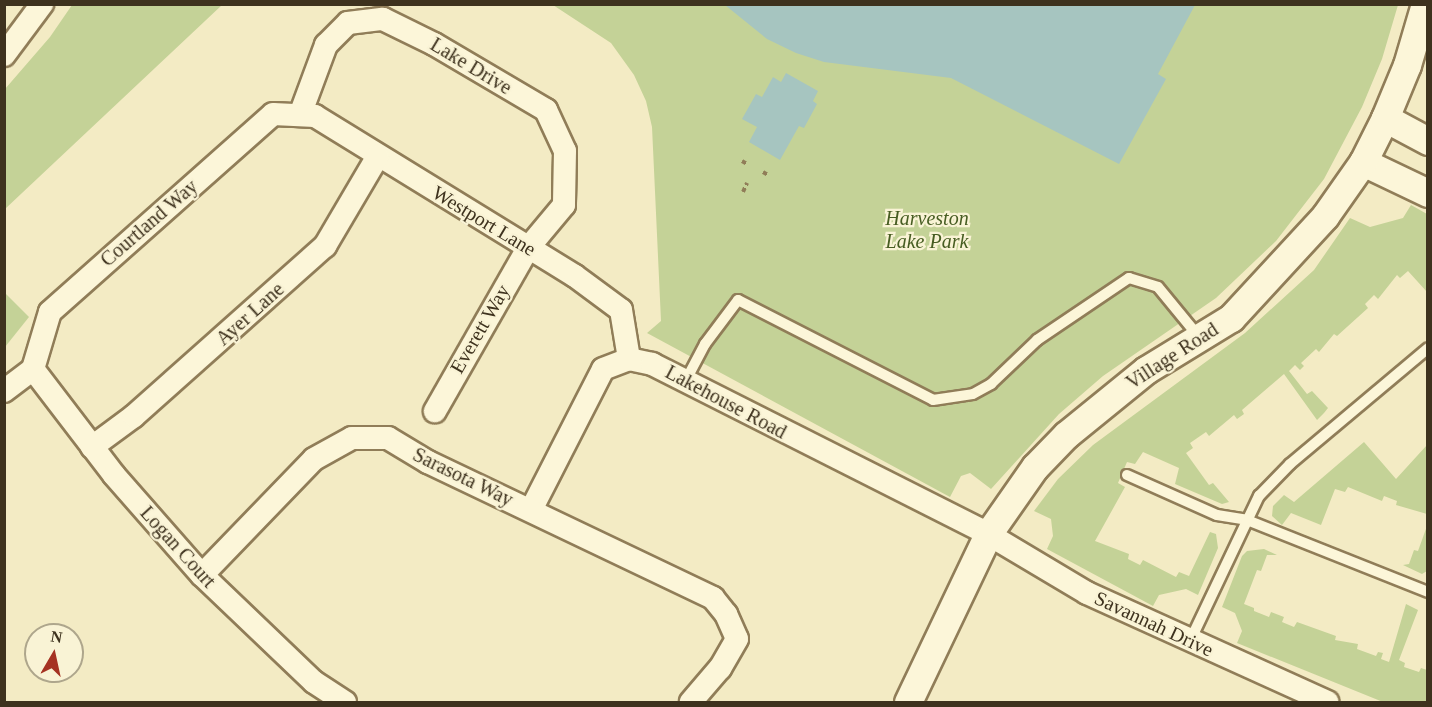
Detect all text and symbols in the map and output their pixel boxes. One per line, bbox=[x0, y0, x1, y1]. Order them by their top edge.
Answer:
street label: Lake Drive bbox=[426, 32, 516, 100]
street label: Courtland Way bbox=[95, 174, 203, 272]
street label: Westport Lane bbox=[428, 181, 540, 261]
park label: Harveston Lake Park bbox=[885, 206, 969, 253]
street label: Ayer Lane bbox=[211, 277, 289, 351]
street label: Everett Way bbox=[445, 280, 515, 378]
street label: Village Road bbox=[1121, 317, 1223, 395]
street label: Lakehouse Road bbox=[661, 360, 791, 444]
street label: Sarasota Way bbox=[409, 442, 517, 512]
street label: Logan Court bbox=[135, 501, 221, 593]
street label: Savannah Drive bbox=[1091, 586, 1217, 662]
north arrow bbox=[24, 623, 84, 683]
text: N bbox=[50, 627, 64, 646]

